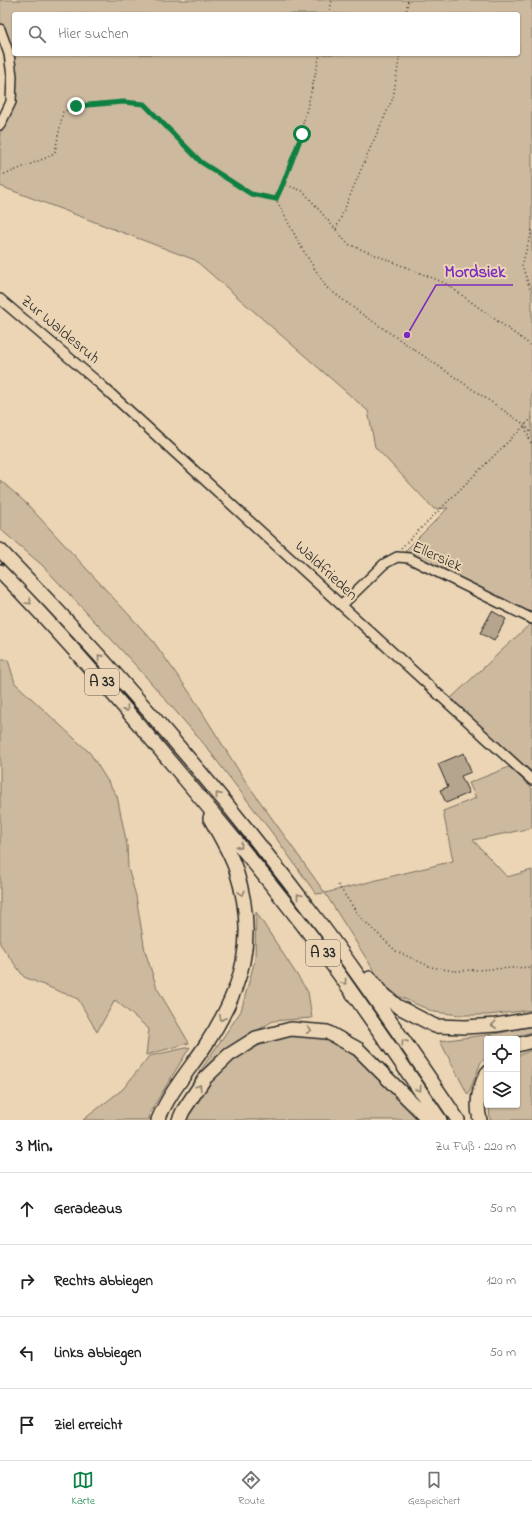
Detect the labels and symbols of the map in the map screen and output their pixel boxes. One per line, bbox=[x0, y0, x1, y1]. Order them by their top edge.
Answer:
route end bbox=[67, 97, 85, 115]
route start bbox=[293, 125, 311, 143]
callout: Mordsiek bbox=[436, 256, 513, 285]
text: Mordsiek bbox=[445, 260, 506, 285]
street label: Zur Waldesruh bbox=[15, 290, 105, 370]
street label: Waldfrieden bbox=[289, 535, 363, 607]
street label: Ellersiek bbox=[408, 535, 467, 579]
one-way arrow bbox=[24, 597, 32, 605]
one-way arrow bbox=[97, 654, 104, 662]
road number: A 33 bbox=[85, 669, 119, 695]
one-way arrow bbox=[121, 704, 128, 711]
one-way arrow bbox=[216, 792, 223, 799]
one-way arrow bbox=[236, 841, 243, 848]
one-way arrow bbox=[237, 890, 245, 896]
one-way arrow bbox=[297, 894, 304, 901]
road number: A 33 bbox=[306, 940, 340, 966]
one-way arrow bbox=[340, 978, 347, 985]
one-way arrow bbox=[220, 1014, 227, 1021]
one-way arrow bbox=[490, 1020, 497, 1029]
one-way arrow bbox=[306, 1026, 312, 1035]
one-way arrow bbox=[401, 1039, 409, 1046]
one-way arrow bbox=[194, 1084, 202, 1091]
one-way arrow bbox=[414, 1085, 422, 1092]

